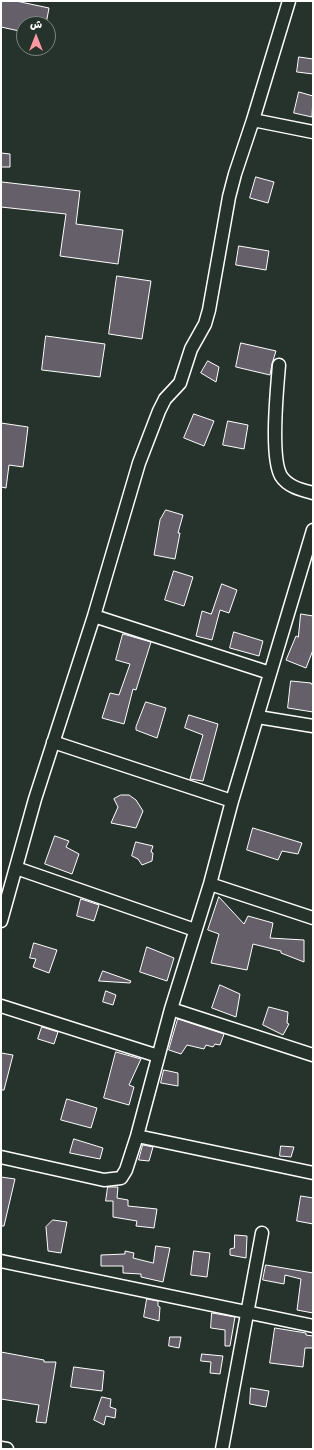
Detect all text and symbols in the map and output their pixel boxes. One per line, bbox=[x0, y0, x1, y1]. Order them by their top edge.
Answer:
north arrow bbox=[16, 16, 56, 56]
text: ش bbox=[30, 18, 42, 32]

